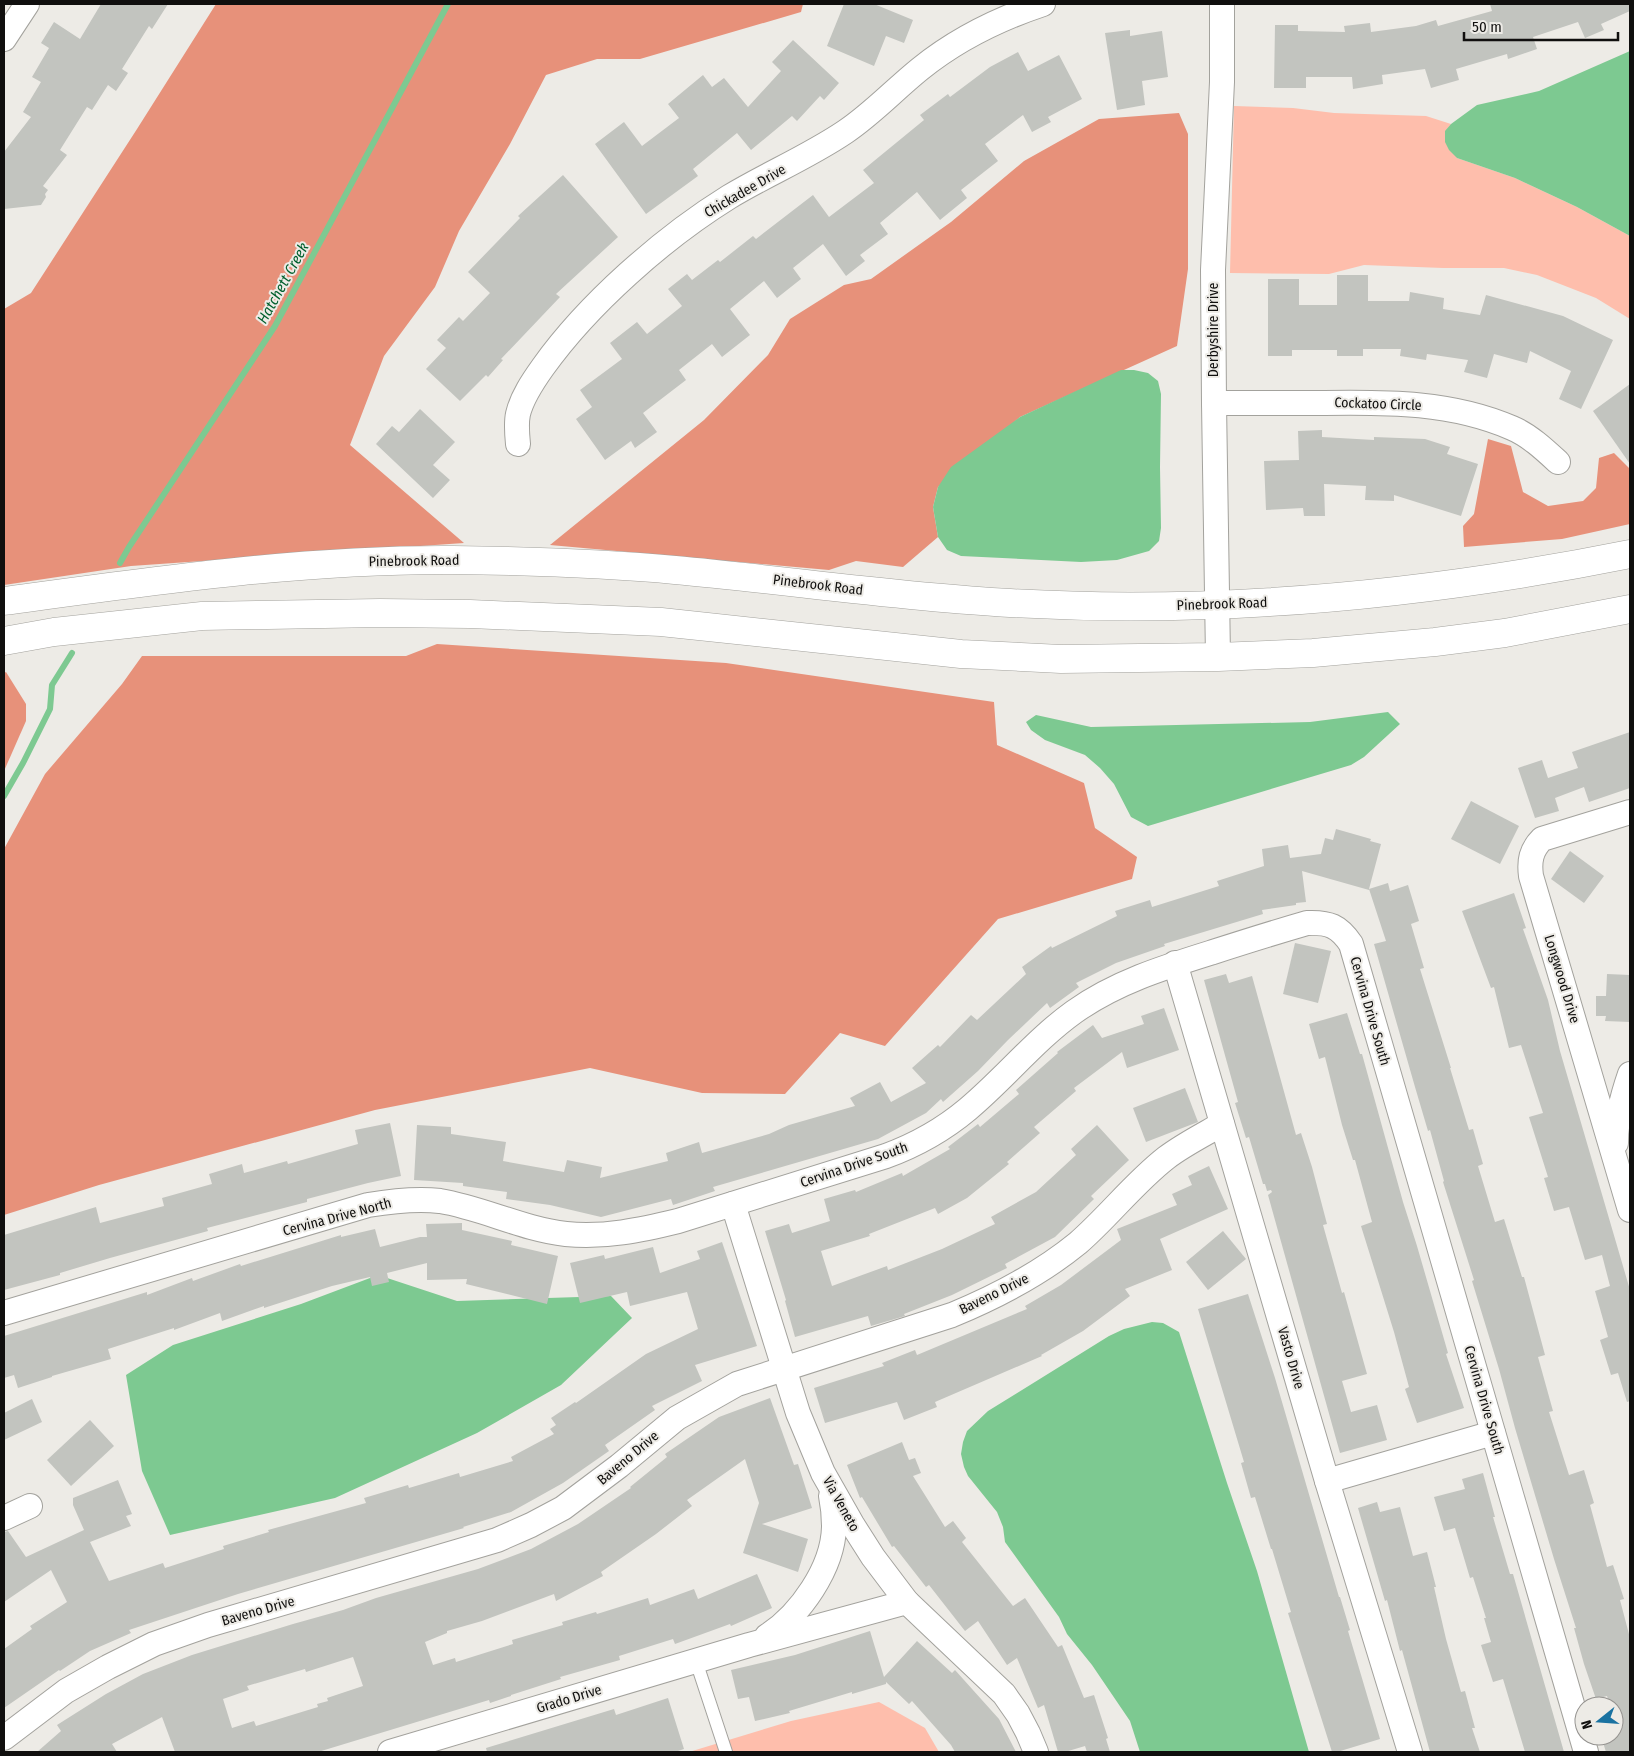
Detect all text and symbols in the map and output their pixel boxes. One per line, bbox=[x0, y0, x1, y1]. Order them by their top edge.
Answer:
scale bar bbox=[1464, 10, 1618, 42]
text: 50 m bbox=[1472, 18, 1502, 36]
street label: Chickadee Drive bbox=[701, 161, 789, 221]
water label: Hatchett Creek bbox=[253, 239, 313, 327]
street label: Derbyshire Drive bbox=[1205, 283, 1222, 377]
street label: Cockatoo Circle bbox=[1334, 394, 1422, 414]
street label: Pinebrook Road bbox=[369, 552, 459, 570]
street label: Pinebrook Road bbox=[772, 571, 864, 599]
street label: Pinebrook Road bbox=[1176, 594, 1268, 614]
street label: Longwood Drive bbox=[1540, 933, 1584, 1025]
street label: Cervina Drive South bbox=[1346, 955, 1394, 1067]
street label: Cervina Drive South bbox=[798, 1139, 910, 1191]
street label: Cervina Drive North bbox=[281, 1194, 393, 1240]
street label: Baveno Drive bbox=[957, 1270, 1032, 1318]
street label: Vasto Drive bbox=[1274, 1325, 1308, 1391]
street label: Cervina Drive South bbox=[1460, 1344, 1508, 1456]
street label: Baveno Drive bbox=[594, 1427, 662, 1489]
street label: Via Veneto bbox=[819, 1473, 863, 1535]
street label: Baveno Drive bbox=[220, 1592, 296, 1630]
street label: Grado Drive bbox=[534, 1681, 604, 1717]
north arrow bbox=[1574, 1696, 1624, 1746]
text: N bbox=[1578, 1718, 1596, 1731]

